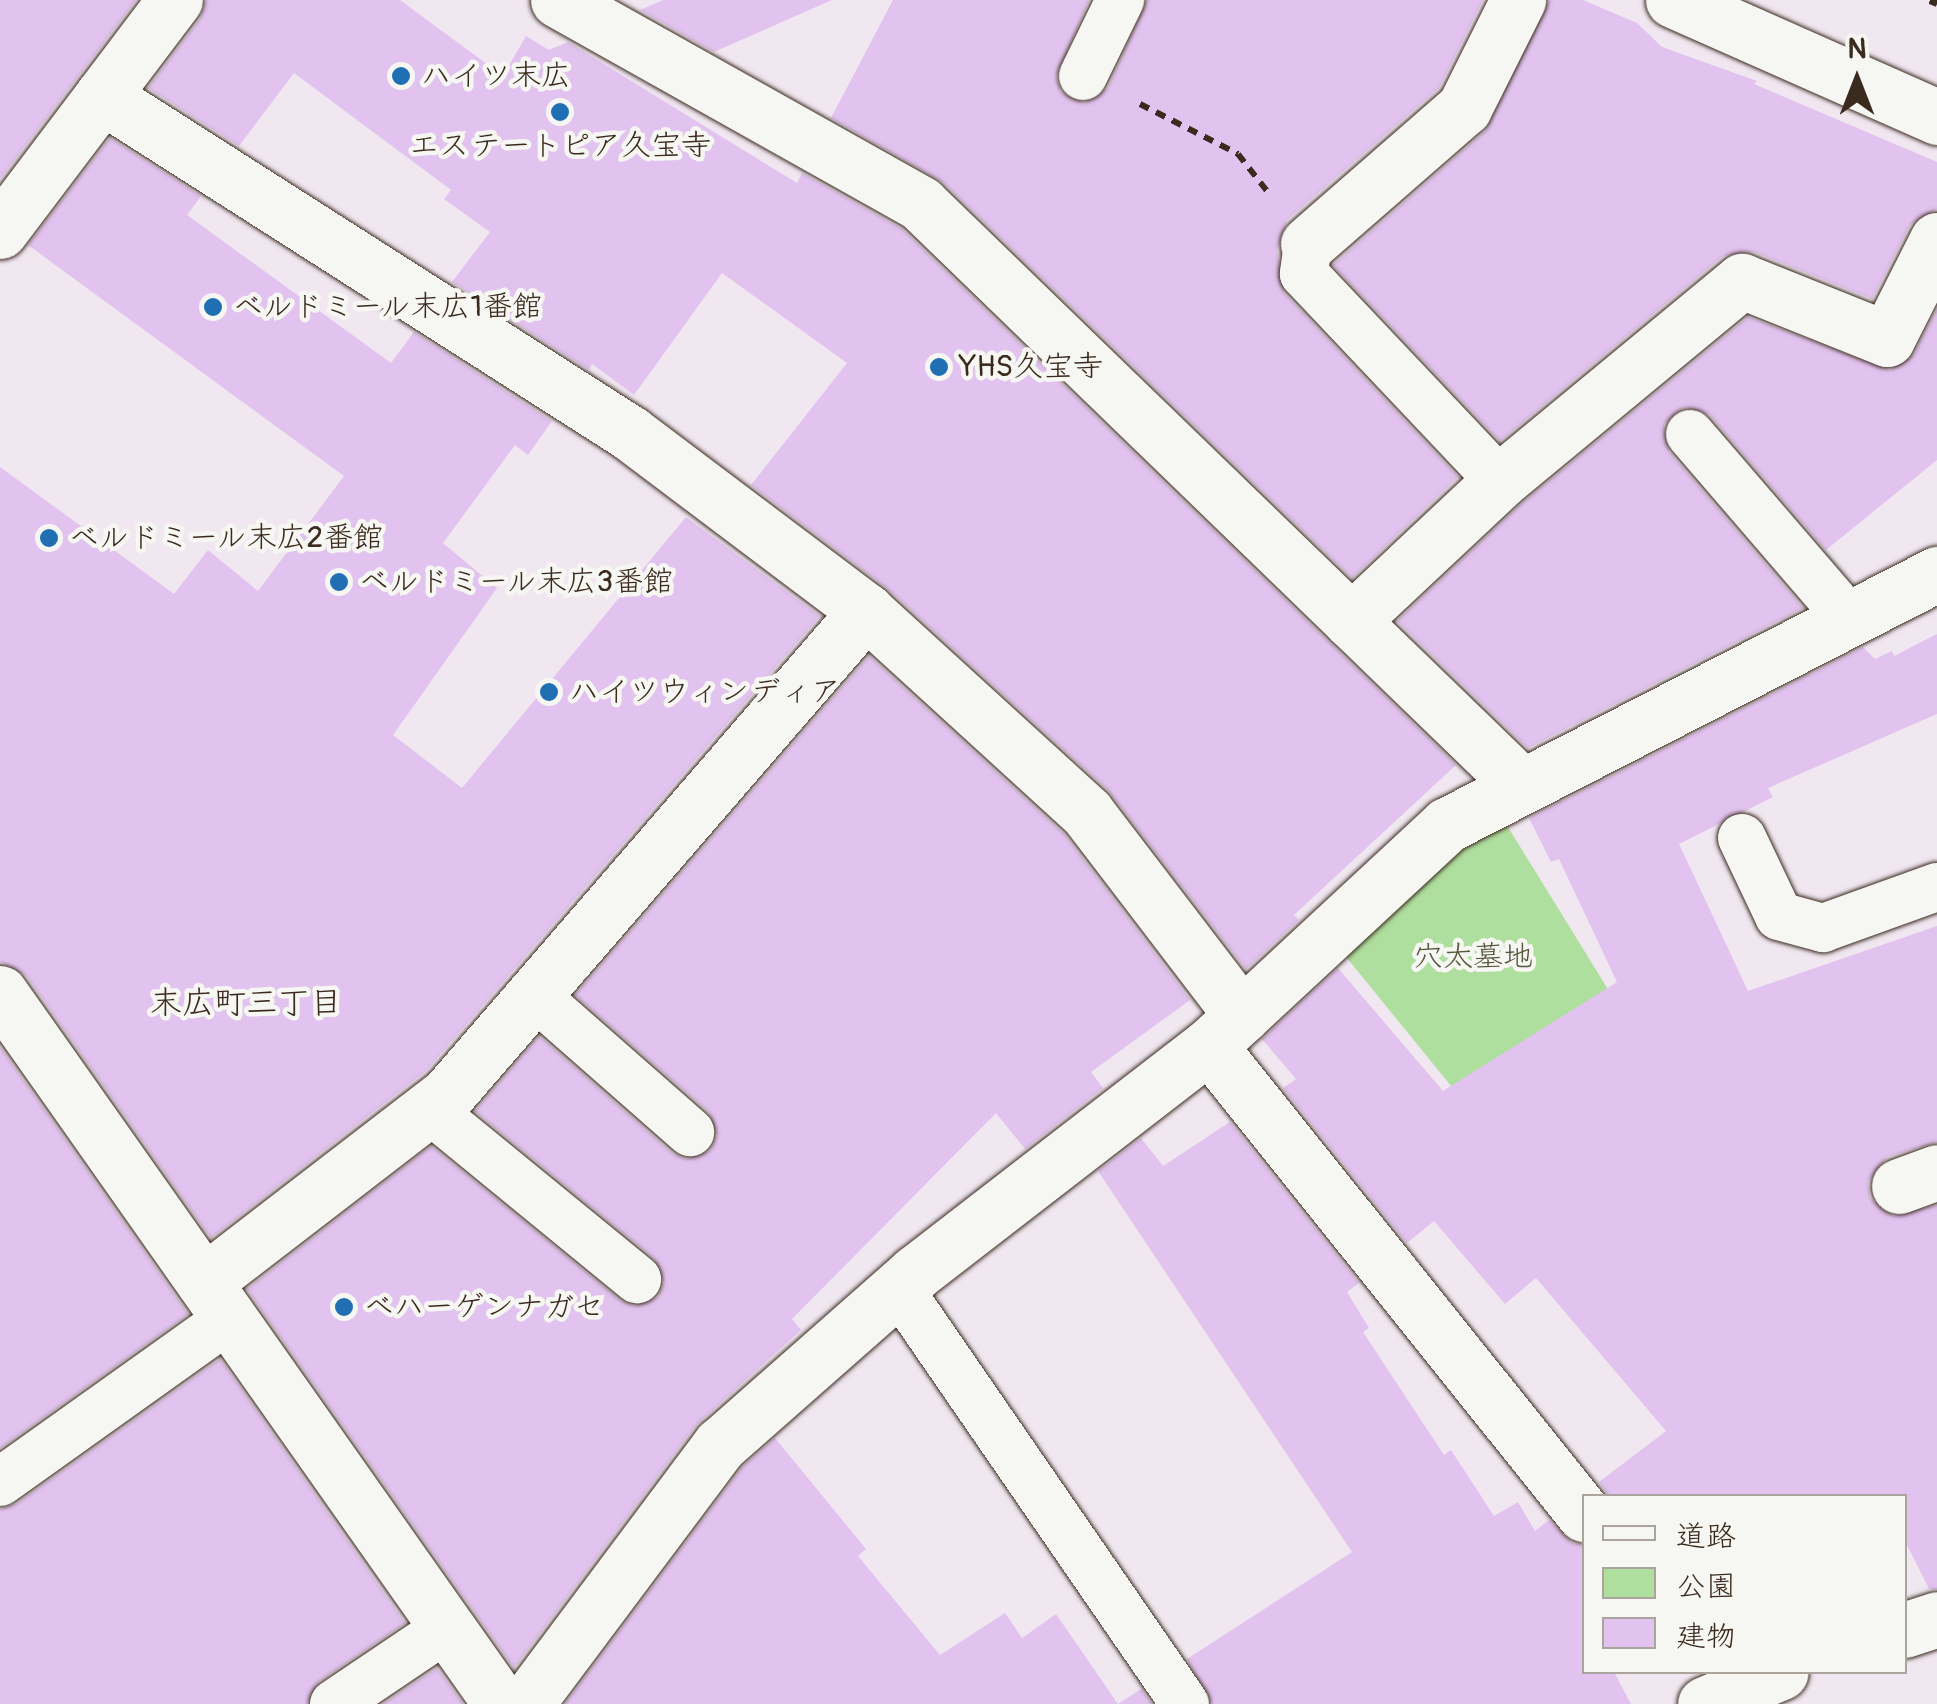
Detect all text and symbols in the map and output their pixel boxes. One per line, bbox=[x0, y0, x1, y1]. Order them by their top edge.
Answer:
north arrow bbox=[1807, 30, 1907, 130]
text: N bbox=[1848, 32, 1866, 67]
place label: ハイツ末広 bbox=[421, 58, 571, 94]
marker: ハイツ末広 bbox=[390, 65, 412, 87]
marker: エステートピア久宝寺 bbox=[549, 101, 571, 123]
place label: エステートピア久宝寺 bbox=[410, 128, 710, 164]
place label: ベルドミール末広1番館 bbox=[233, 289, 544, 325]
marker: ベルドミール末広1番館 bbox=[202, 296, 224, 318]
place label: YHS久宝寺 bbox=[959, 349, 1103, 385]
marker: YHS久宝寺 bbox=[928, 356, 950, 378]
place label: ベルドミール末広2番館 bbox=[69, 520, 385, 556]
marker: ベルドミール末広2番館 bbox=[38, 527, 60, 549]
place label: ベルドミール末広3番館 bbox=[359, 564, 675, 600]
marker: ベルドミール末広3番館 bbox=[328, 571, 350, 593]
place label: ハイツウィンディア bbox=[569, 674, 839, 710]
marker: ハイツウィンディア bbox=[538, 681, 560, 703]
park label: 穴太墓地 bbox=[1413, 939, 1533, 975]
district label: 末広町三丁目 bbox=[150, 984, 342, 1022]
place label: べハーゲンナガセ bbox=[364, 1289, 604, 1325]
marker: べハーゲンナガセ bbox=[333, 1296, 355, 1318]
legend bbox=[1582, 1494, 1907, 1674]
text: 道路 bbox=[1676, 1518, 1736, 1555]
text: 公園 bbox=[1676, 1568, 1736, 1605]
text: 建物 bbox=[1676, 1618, 1736, 1655]

